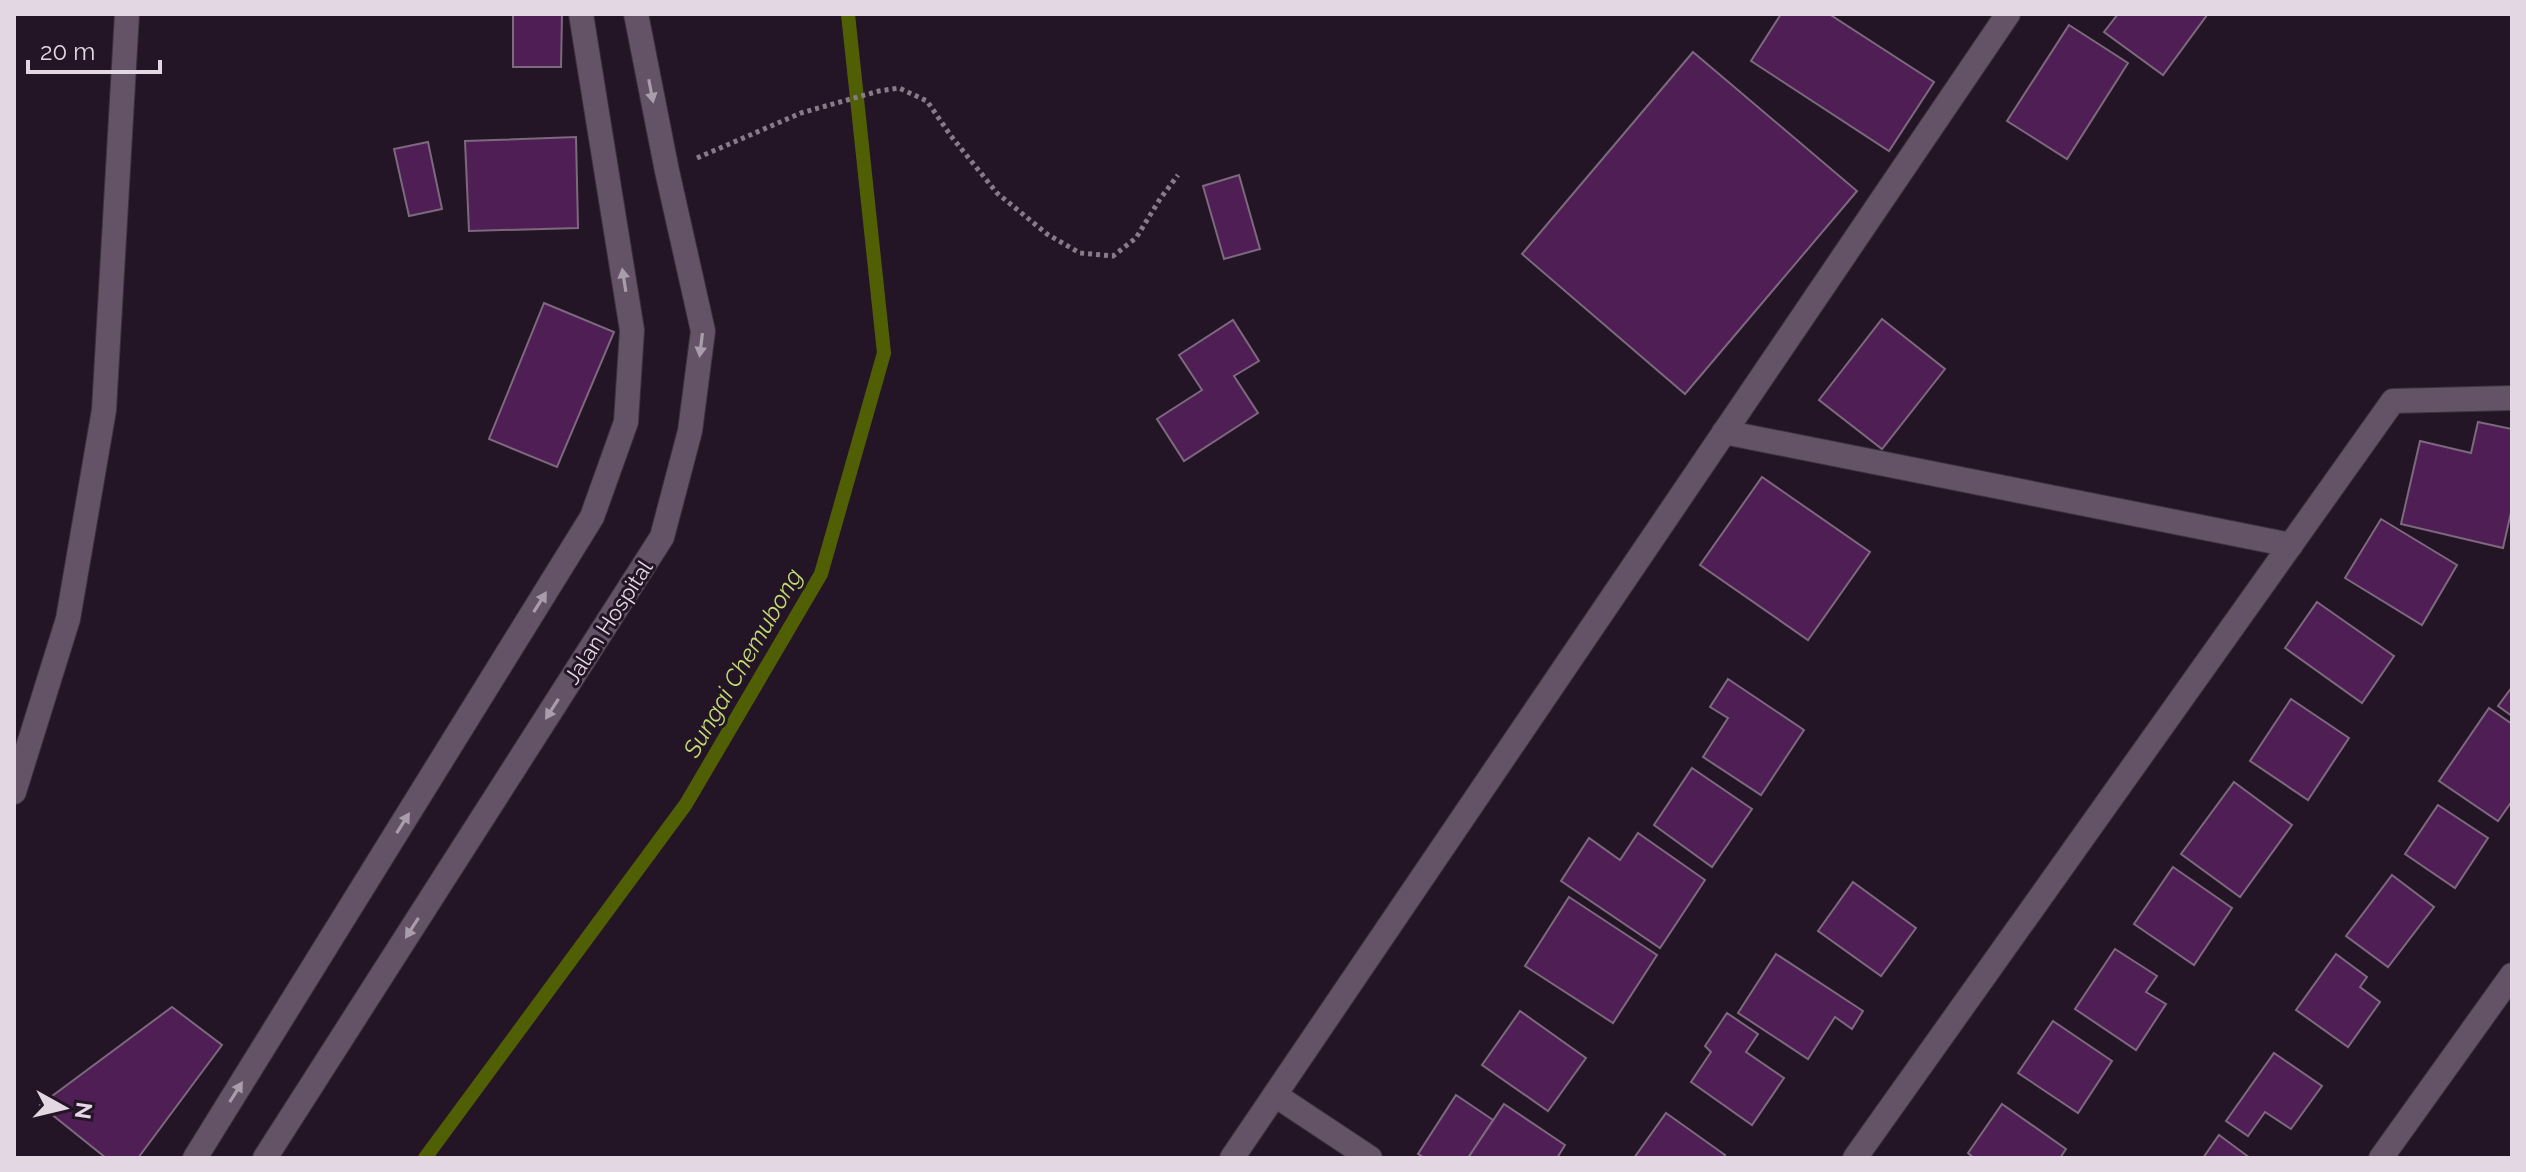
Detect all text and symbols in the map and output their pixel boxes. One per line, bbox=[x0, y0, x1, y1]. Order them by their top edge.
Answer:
scale bar bbox=[28, 24, 160, 74]
text: 20 m bbox=[40, 37, 95, 66]
one-way arrow bbox=[646, 78, 658, 103]
one-way arrow bbox=[617, 267, 630, 292]
one-way arrow bbox=[694, 333, 707, 358]
street label: Jalan Hospital bbox=[558, 555, 658, 689]
water label: Sungai Chemubong bbox=[676, 563, 808, 763]
one-way arrow bbox=[532, 591, 546, 613]
one-way arrow bbox=[545, 698, 560, 719]
one-way arrow bbox=[395, 812, 409, 834]
one-way arrow bbox=[405, 917, 420, 938]
north arrow bbox=[24, 1068, 104, 1148]
one-way arrow bbox=[229, 1081, 243, 1103]
text: N bbox=[70, 1101, 98, 1121]

